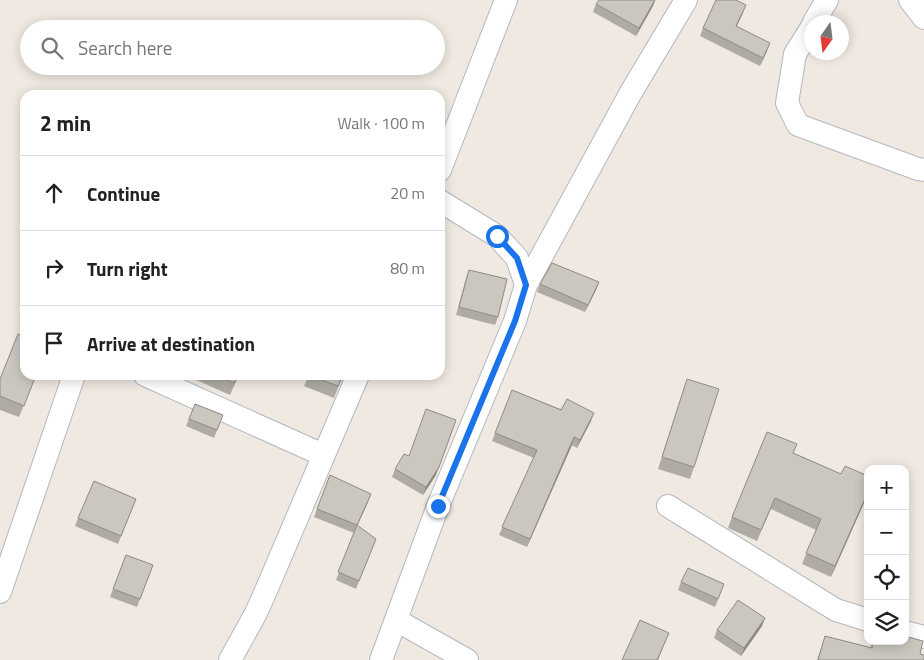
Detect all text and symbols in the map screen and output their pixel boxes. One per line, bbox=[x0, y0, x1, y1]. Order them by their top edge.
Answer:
north arrow bbox=[804, 15, 849, 60]
search box bbox=[20, 20, 445, 75]
text: Search here bbox=[78, 33, 172, 62]
icon: search bbox=[38, 34, 66, 62]
text: 2 min bbox=[40, 107, 91, 139]
text: Walk · 100 m bbox=[337, 111, 425, 135]
icon: ahead bbox=[40, 179, 68, 207]
text: Continue bbox=[87, 179, 160, 208]
text: 20 m bbox=[390, 181, 425, 205]
route start bbox=[486, 225, 509, 248]
icon: right bbox=[40, 254, 68, 282]
text: Turn right bbox=[87, 254, 168, 283]
text: 80 m bbox=[390, 256, 425, 280]
icon: arrive bbox=[40, 329, 68, 357]
text: Arrive at destination bbox=[87, 329, 255, 358]
map controls bbox=[864, 465, 909, 645]
button: + bbox=[864, 465, 909, 510]
route end bbox=[427, 495, 450, 518]
button: − bbox=[864, 510, 909, 555]
button: locate bbox=[864, 555, 909, 600]
button: layers bbox=[864, 600, 909, 645]

